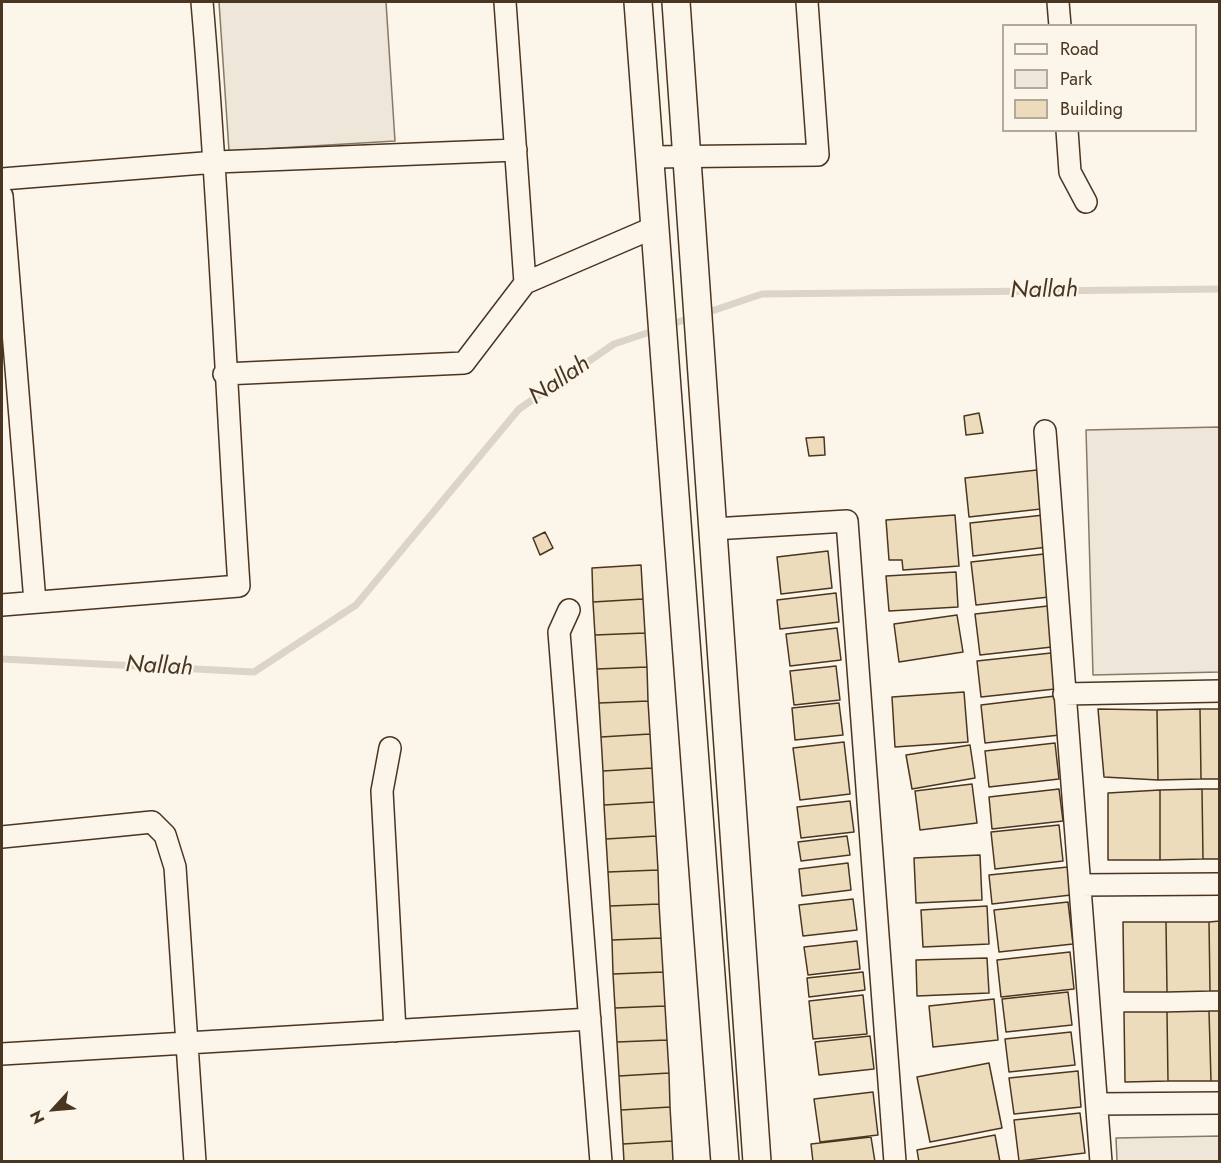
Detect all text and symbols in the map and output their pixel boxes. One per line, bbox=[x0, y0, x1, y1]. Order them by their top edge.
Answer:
legend bbox=[1002, 24, 1197, 132]
text: Road bbox=[1060, 36, 1099, 62]
text: Park bbox=[1060, 66, 1092, 92]
text: Building bbox=[1060, 96, 1123, 122]
water label: Nallah bbox=[1010, 276, 1078, 306]
water label: Nallah bbox=[524, 350, 596, 412]
water label: Nallah bbox=[125, 651, 193, 683]
north arrow bbox=[24, 1079, 84, 1139]
text: N bbox=[24, 1106, 50, 1128]

